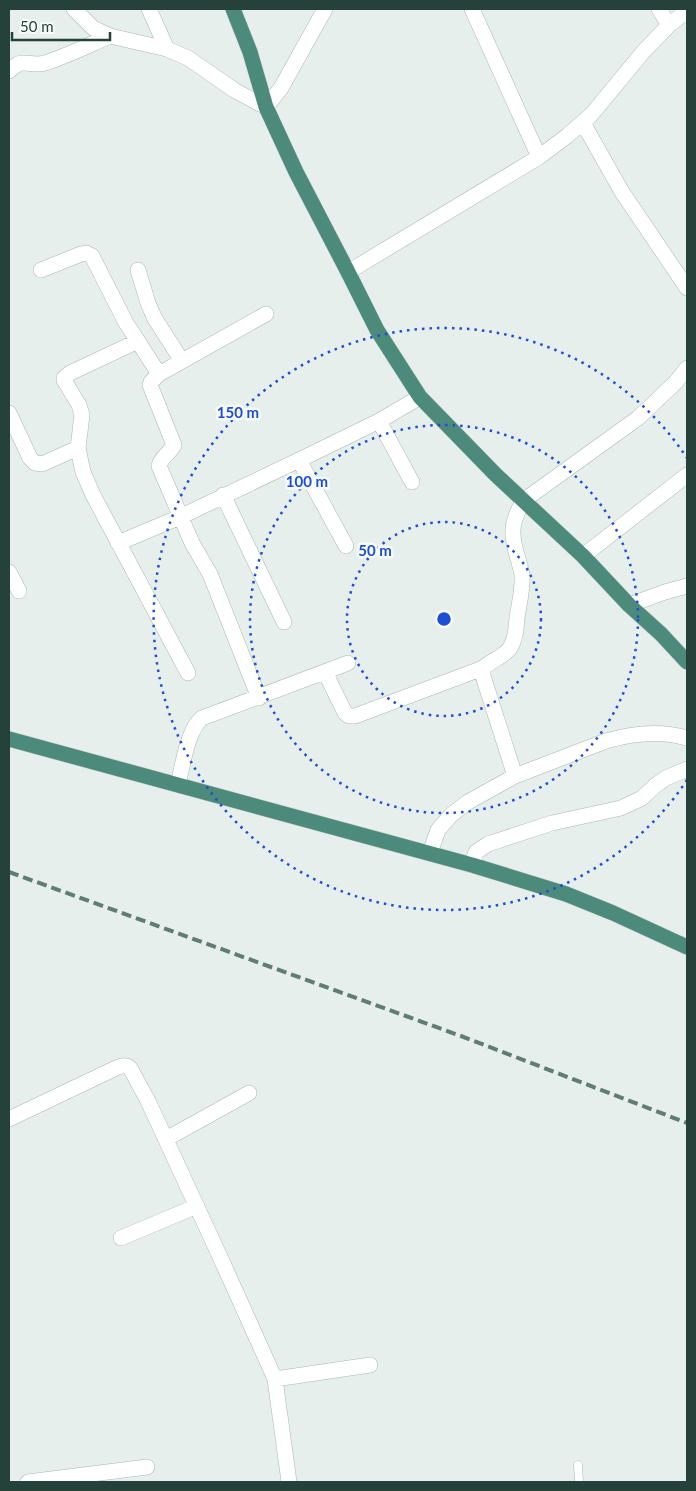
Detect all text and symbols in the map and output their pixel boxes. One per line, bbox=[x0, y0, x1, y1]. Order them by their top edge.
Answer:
scale bar bbox=[12, 10, 110, 42]
text: 50 m bbox=[20, 17, 54, 35]
text: 150 m bbox=[217, 403, 259, 421]
text: 100 m bbox=[286, 472, 328, 490]
text: 50 m bbox=[358, 541, 392, 559]
centre of rings bbox=[435, 610, 453, 628]

